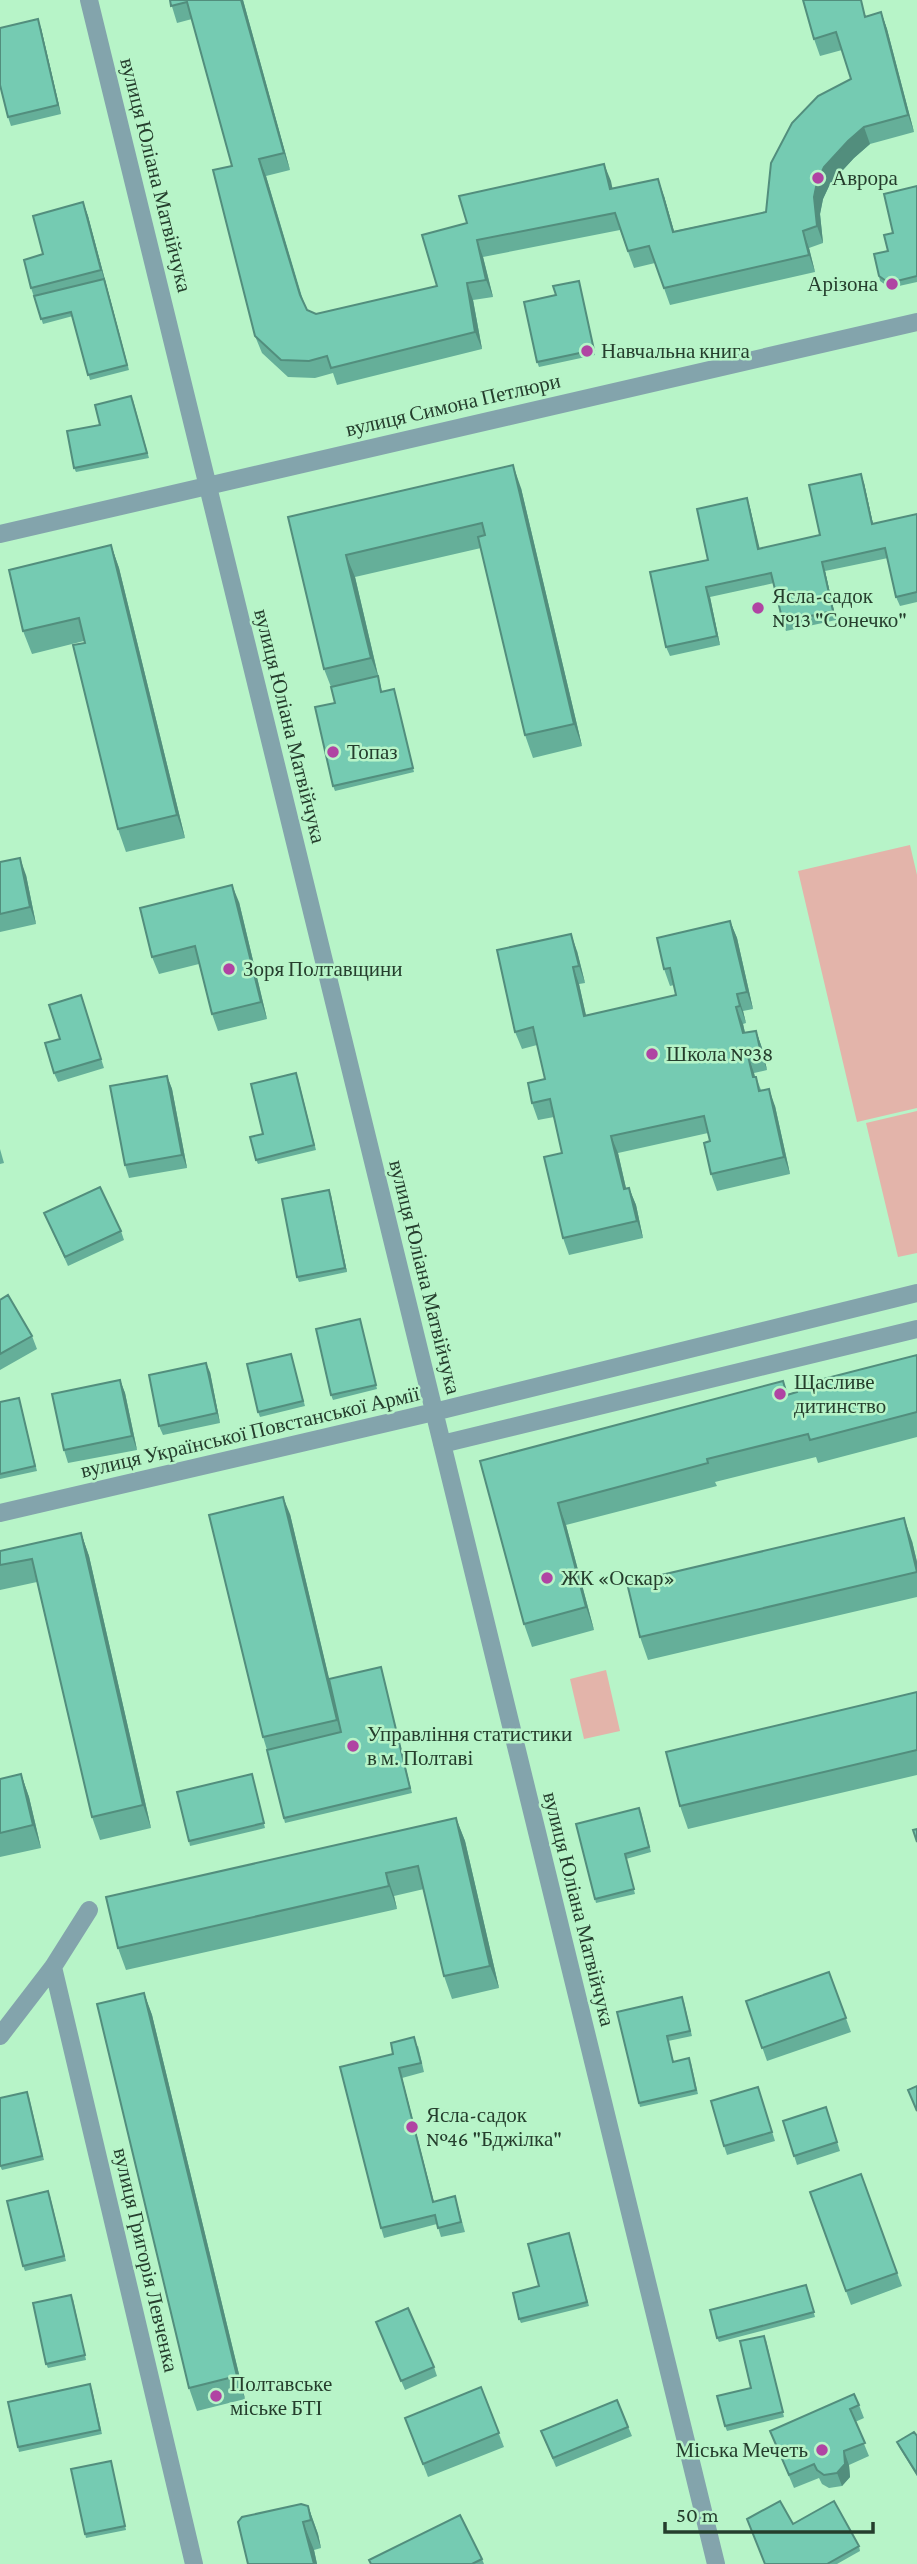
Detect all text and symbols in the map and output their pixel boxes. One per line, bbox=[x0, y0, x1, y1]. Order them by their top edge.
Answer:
street label: вулиця Юліана Матвійчука bbox=[115, 55, 197, 295]
place label: Аврора bbox=[832, 166, 899, 190]
marker: Аврора bbox=[810, 170, 826, 186]
place label: Арізона bbox=[807, 272, 879, 296]
marker: Арізона bbox=[884, 276, 900, 292]
place label: Навчальна книга bbox=[601, 339, 751, 363]
marker: Навчальна книга bbox=[579, 343, 595, 359]
street label: вулиця Симона Петлюри bbox=[343, 369, 563, 441]
place label: Ясла-садок №13 "Сонечко" bbox=[772, 584, 907, 632]
marker: Ясла-садок №13 "Сонечко" bbox=[750, 600, 766, 616]
street label: вулиця Юліана Матвійчука bbox=[249, 606, 331, 846]
place label: Топаз bbox=[347, 740, 398, 764]
marker: Топаз bbox=[325, 744, 341, 760]
place label: Зоря Полтавщини bbox=[243, 957, 403, 981]
marker: Зоря Полтавщини bbox=[221, 961, 237, 977]
place label: Школа №38 bbox=[666, 1042, 773, 1066]
marker: Школа №38 bbox=[644, 1046, 660, 1062]
street label: вулиця Юліана Матвійчука bbox=[384, 1157, 466, 1397]
place label: Щасливе дитинство bbox=[794, 1370, 886, 1418]
street label: вулиця Української Повстанської Армії bbox=[78, 1381, 422, 1483]
marker: Щасливе дитинство bbox=[772, 1386, 788, 1402]
place label: ЖК «Оскар» bbox=[561, 1566, 675, 1590]
marker: ЖК «Оскар» bbox=[539, 1570, 555, 1586]
place label: Управління статистики в м. Полтаві bbox=[367, 1722, 572, 1770]
marker: Управління статистики в м. Полтаві bbox=[345, 1738, 361, 1754]
street label: вулиця Юліана Матвійчука bbox=[538, 1789, 620, 2029]
place label: Ясла-садок №46 "Бджілка" bbox=[426, 2103, 562, 2151]
marker: Ясла-садок №46 "Бджілка" bbox=[404, 2119, 420, 2135]
street label: вулиця Григорія Левченка bbox=[109, 2146, 184, 2375]
place label: Полтавське міське БТІ bbox=[230, 2372, 332, 2420]
marker: Полтавське міське БТІ bbox=[208, 2388, 224, 2404]
place label: Міська Мечеть bbox=[676, 2438, 808, 2462]
marker: Міська Мечеть bbox=[814, 2442, 830, 2458]
scale bar bbox=[665, 2490, 873, 2534]
text: 50 m bbox=[676, 2503, 719, 2527]

